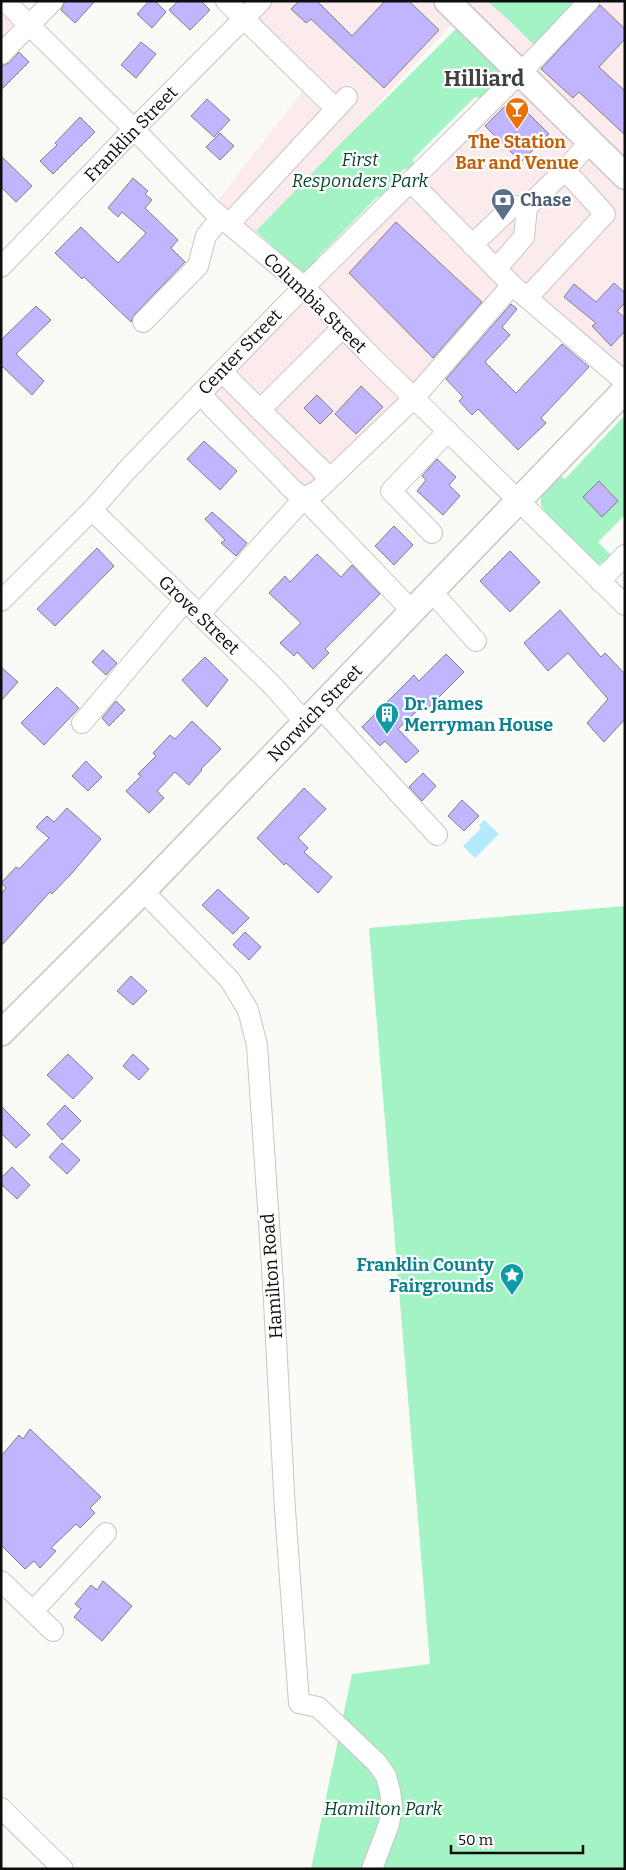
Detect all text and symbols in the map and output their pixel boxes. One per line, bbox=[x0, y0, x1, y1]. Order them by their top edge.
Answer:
district label: Hilliard bbox=[444, 65, 524, 92]
street label: Franklin Street bbox=[80, 81, 183, 186]
bar icon: The Station Bar and Venue bbox=[504, 96, 530, 130]
place label: The Station Bar and Venue bbox=[455, 131, 579, 174]
park label: First Responders Park bbox=[292, 149, 429, 192]
bank icon: Chase bbox=[490, 187, 516, 221]
place label: Chase bbox=[520, 189, 571, 211]
street label: Columbia Street bbox=[259, 248, 371, 358]
street label: Center Street bbox=[194, 304, 287, 400]
street label: Grove Street bbox=[154, 571, 244, 659]
street label: Norwich Street bbox=[263, 659, 367, 766]
place label: Dr. James Merryman House bbox=[404, 693, 553, 736]
building icon: Dr. James Merryman House bbox=[374, 701, 400, 735]
street label: Hamilton Road bbox=[257, 1212, 287, 1339]
place label: Franklin County Fairgrounds bbox=[356, 1254, 495, 1297]
place icon: Franklin County Fairgrounds bbox=[499, 1262, 525, 1296]
park label: Hamilton Park bbox=[324, 1798, 442, 1820]
scale bar bbox=[451, 1822, 584, 1854]
text: 50 m bbox=[458, 1831, 494, 1849]

